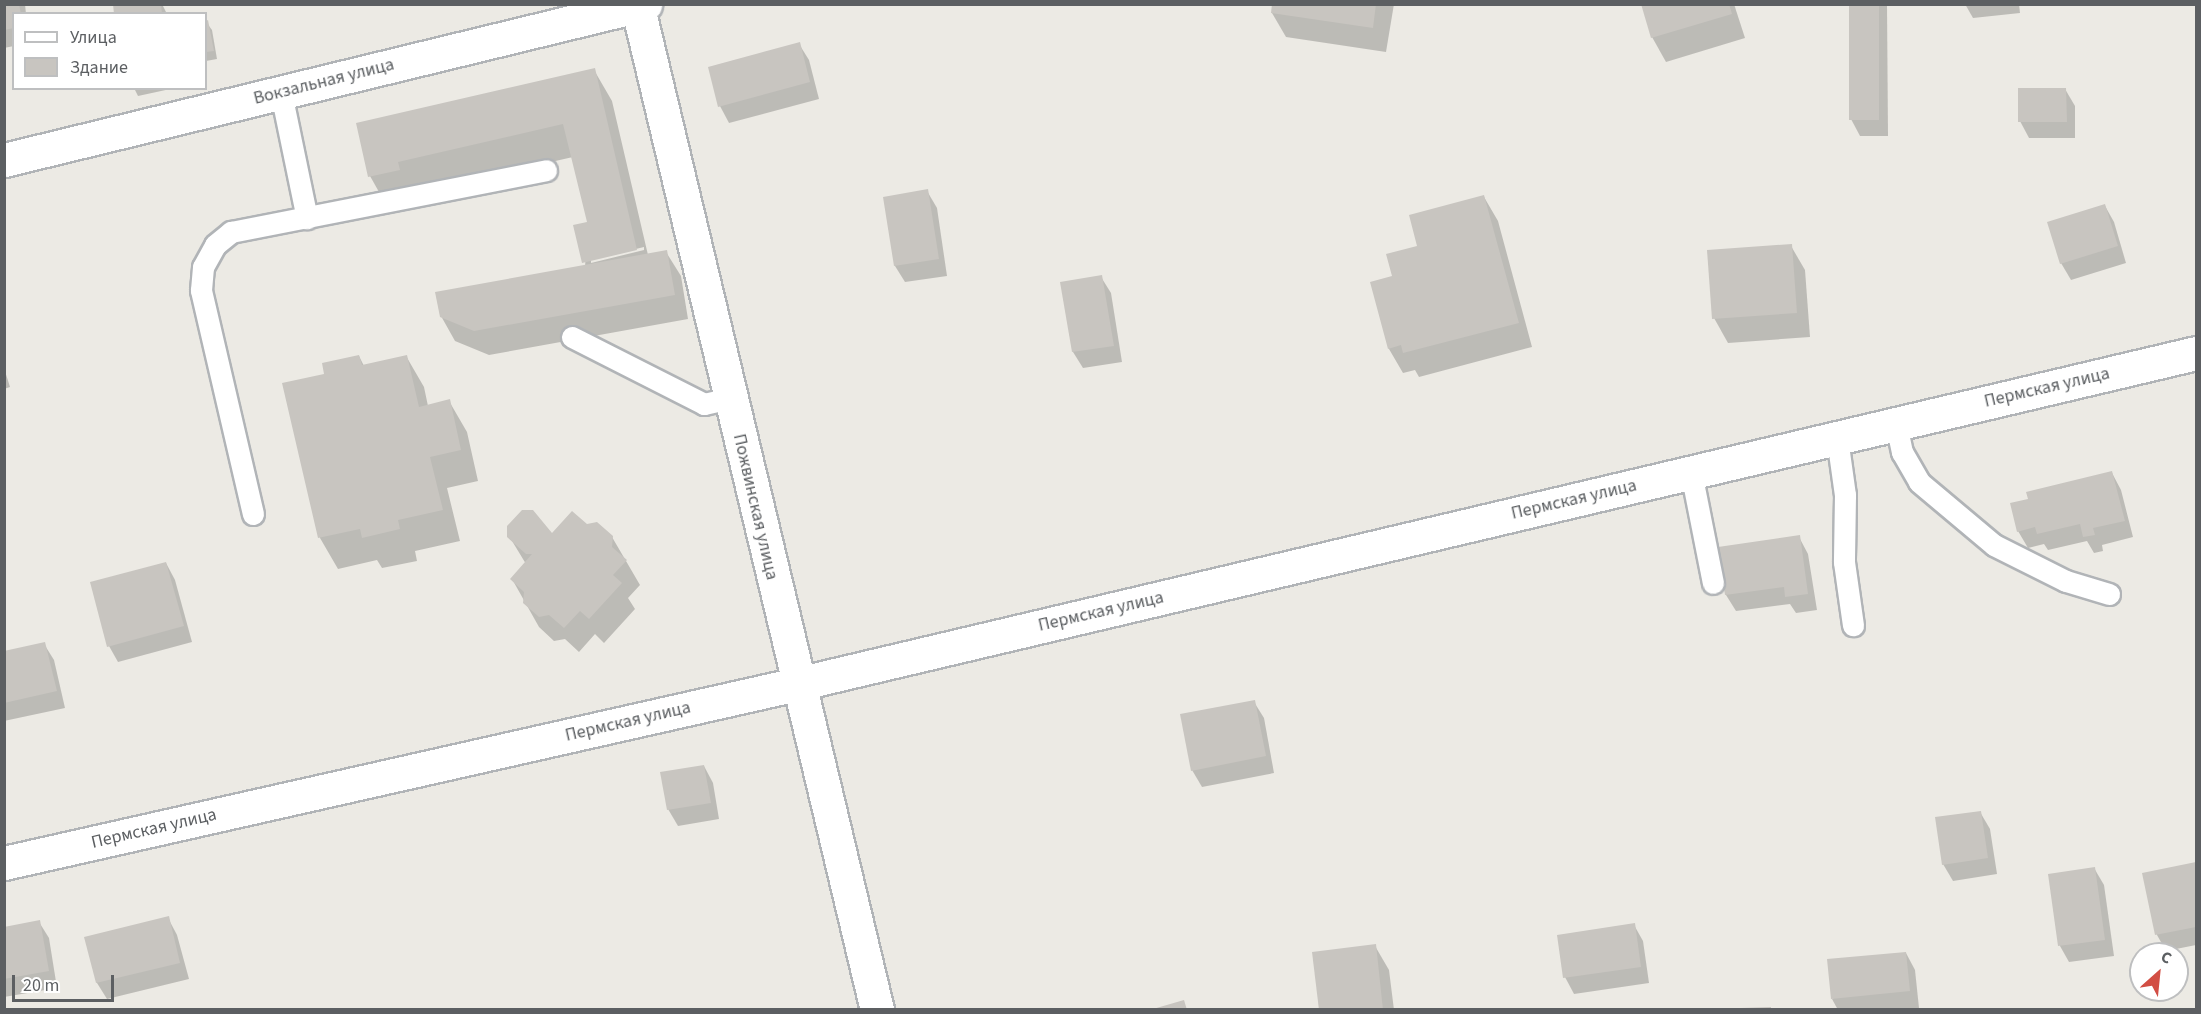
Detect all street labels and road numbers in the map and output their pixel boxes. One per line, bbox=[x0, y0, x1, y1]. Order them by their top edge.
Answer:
street label: Вокзальная улица bbox=[251, 54, 397, 110]
street label: Пермская улица bbox=[1982, 363, 2112, 413]
street label: Пожвинская улица bbox=[728, 432, 782, 582]
street label: Пермская улица bbox=[1509, 475, 1639, 525]
street label: Пермская улица bbox=[1036, 587, 1166, 637]
street label: Пермская улица bbox=[563, 697, 693, 747]
street label: Пермская улица bbox=[89, 804, 219, 854]

